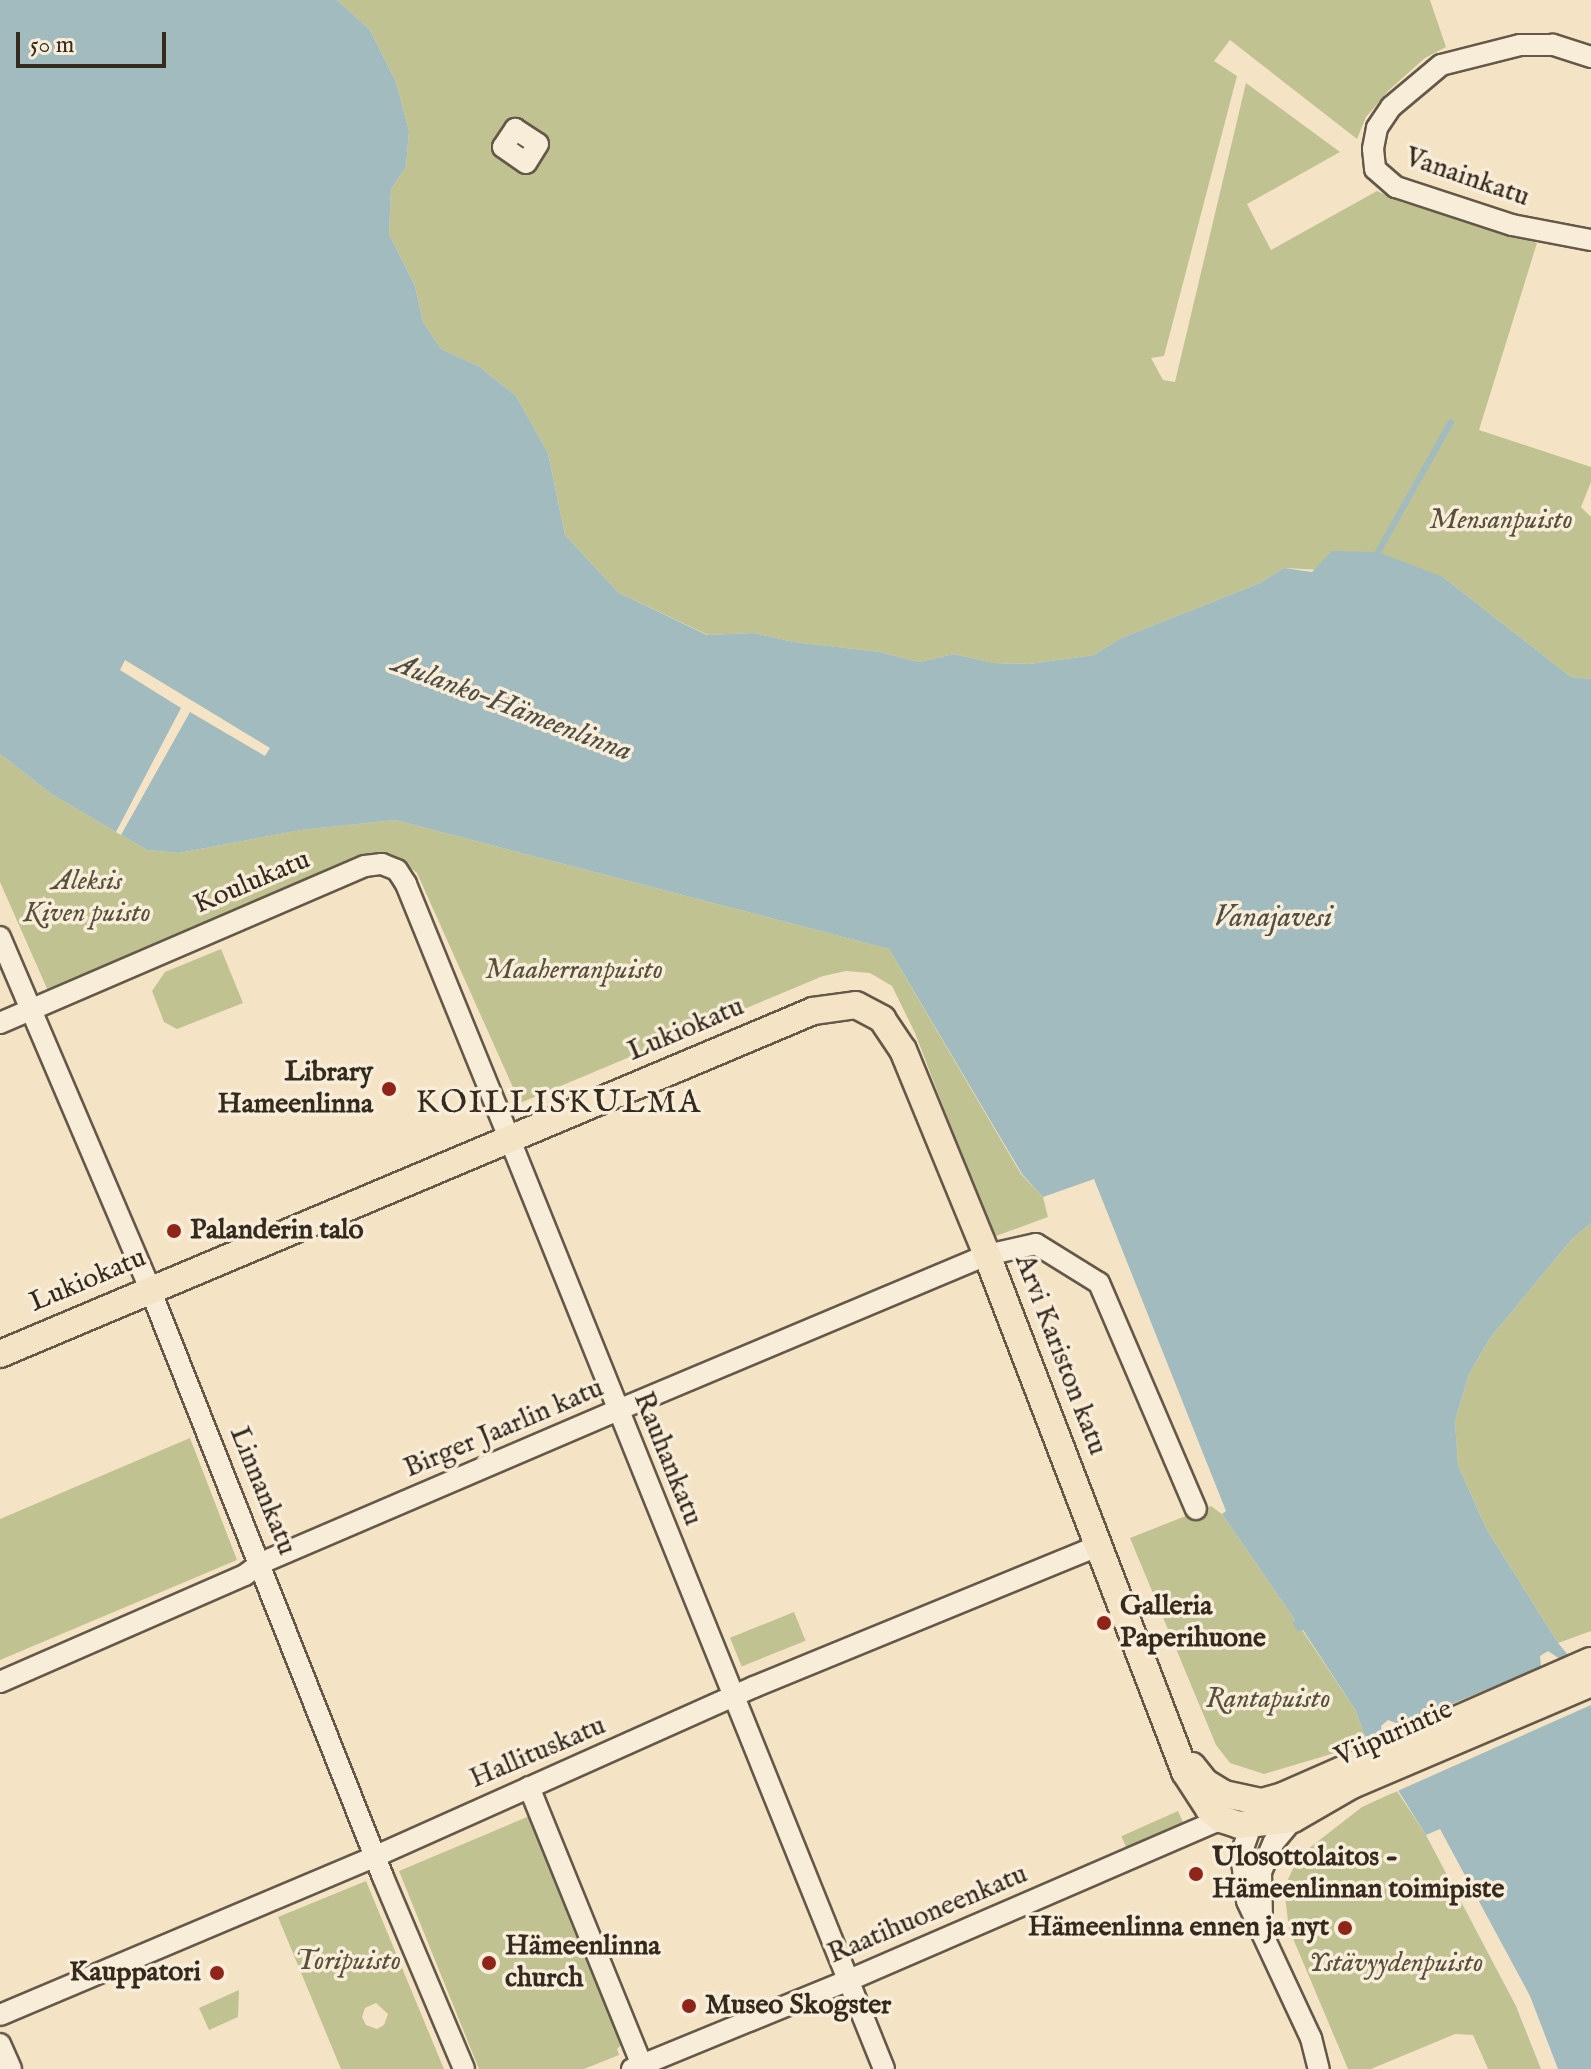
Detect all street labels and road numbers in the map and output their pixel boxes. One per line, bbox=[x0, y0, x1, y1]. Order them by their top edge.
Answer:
street label: Vanainkatu bbox=[1400, 141, 1534, 215]
street label: Koulukatu bbox=[189, 844, 315, 922]
street label: Lukiokatu bbox=[623, 991, 749, 1069]
street label: Lukiokatu bbox=[25, 1242, 151, 1320]
street label: Arvi Kariston katu bbox=[1006, 1250, 1114, 1460]
street label: Birger Jaarlin katu bbox=[399, 1372, 609, 1486]
street label: Rauhankatu bbox=[625, 1387, 709, 1531]
street label: Linnankatu bbox=[221, 1422, 303, 1560]
street label: Viipurintie bbox=[1330, 1693, 1458, 1775]
street label: Hallituskatu bbox=[465, 1709, 611, 1797]
street label: Raatihuoneenkatu bbox=[823, 1858, 1033, 1972]

